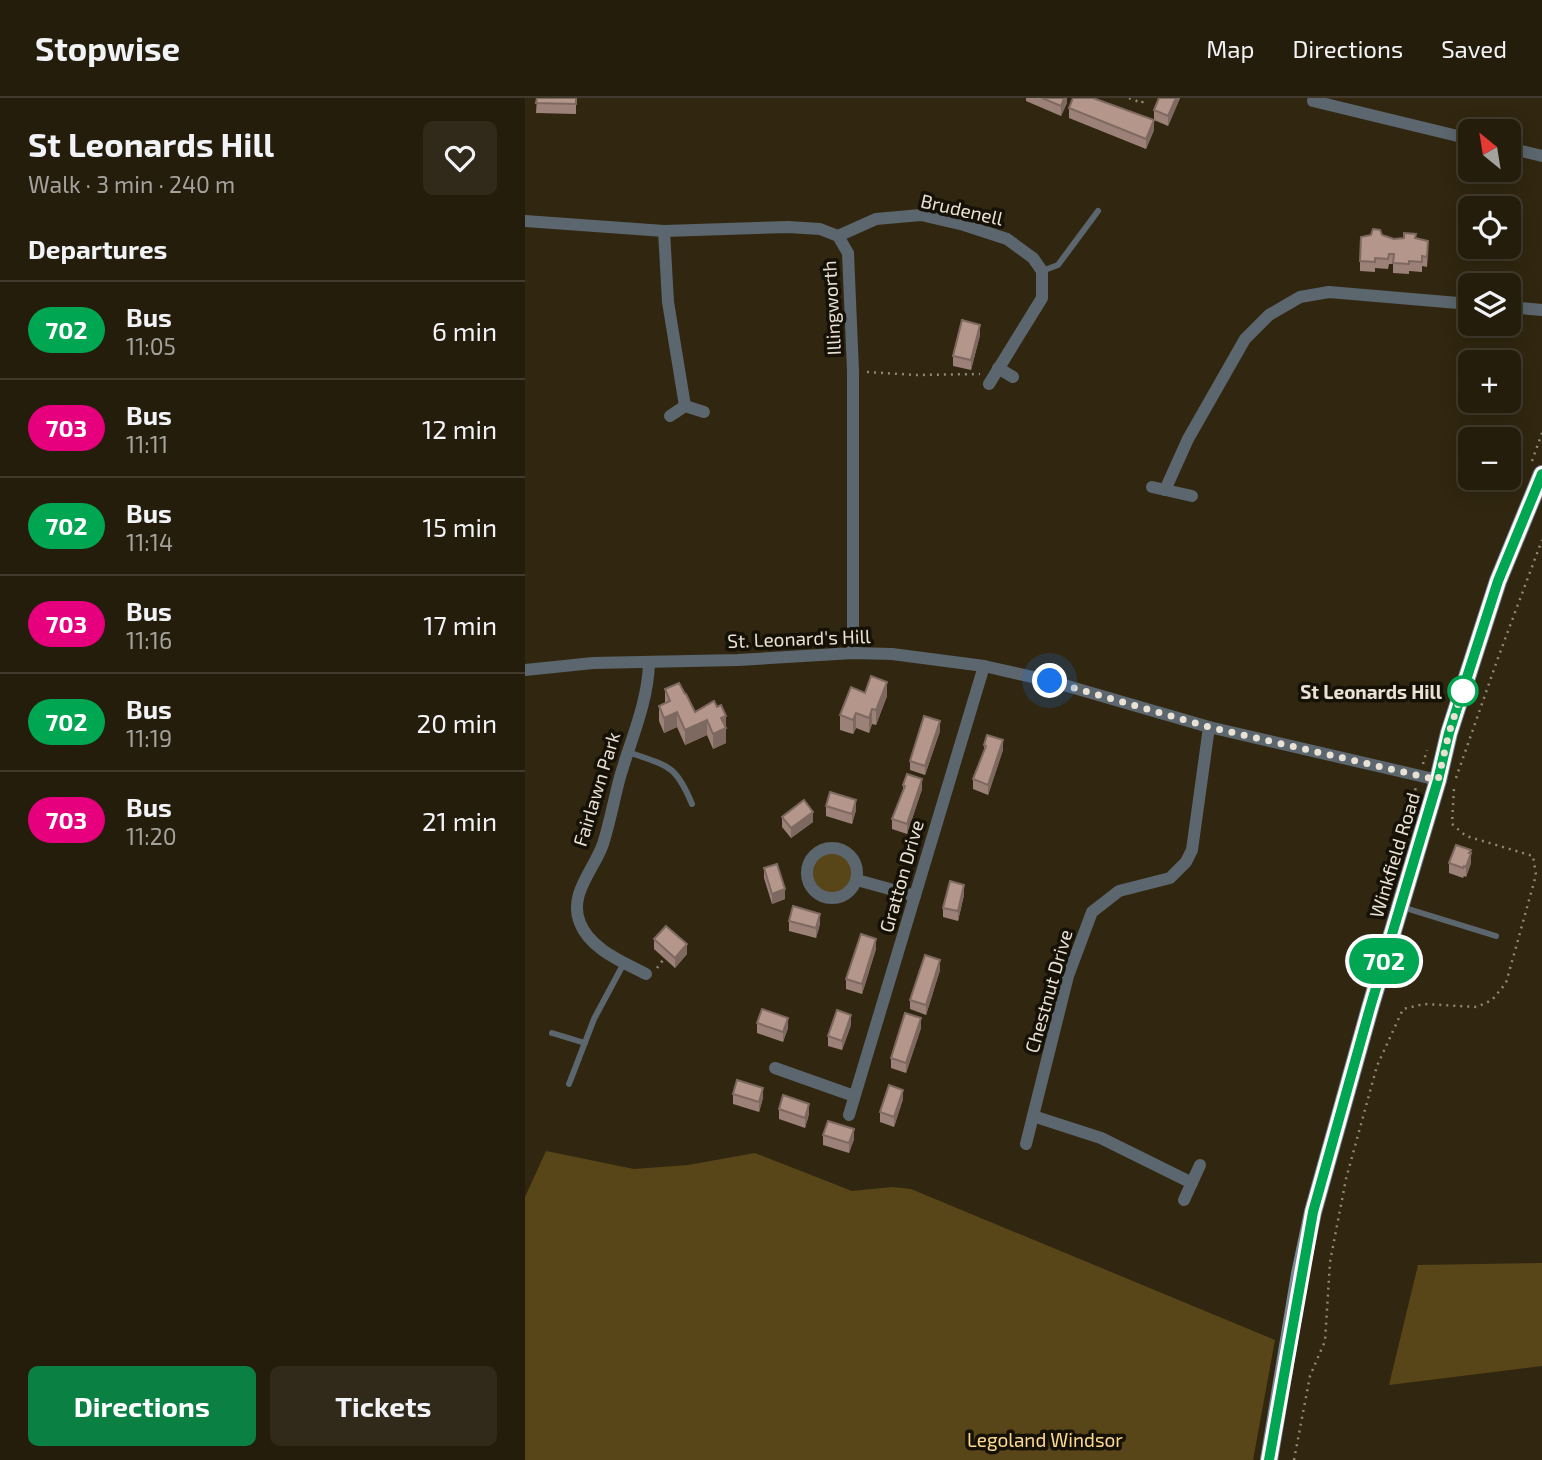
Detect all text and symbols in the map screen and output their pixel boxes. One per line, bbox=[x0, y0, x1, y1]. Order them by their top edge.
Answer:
text: Stopwise bbox=[35, 28, 180, 68]
text: Map bbox=[1206, 34, 1254, 63]
text: Directions bbox=[1292, 34, 1403, 63]
text: Saved bbox=[1441, 34, 1507, 63]
north arrow bbox=[1458, 119, 1521, 182]
map controls bbox=[1458, 119, 1521, 490]
button: heart bbox=[423, 121, 497, 195]
text: St Leonards Hill bbox=[28, 124, 274, 164]
text: Walk · 3 min · 240 m bbox=[28, 170, 235, 198]
street label: Brudenell bbox=[919, 188, 1006, 230]
button: locate bbox=[1458, 196, 1521, 259]
text: Departures bbox=[28, 233, 167, 264]
street label: Illingworth bbox=[817, 260, 845, 356]
button: layers bbox=[1458, 273, 1521, 336]
text: Bus bbox=[126, 301, 172, 332]
text: 702 bbox=[46, 315, 87, 344]
text: 6 min bbox=[432, 315, 497, 346]
text: 11:05 bbox=[126, 332, 176, 360]
button: + bbox=[1458, 350, 1521, 413]
text: Bus bbox=[126, 399, 172, 430]
text: 703 bbox=[46, 413, 87, 442]
text: 12 min bbox=[422, 413, 497, 444]
button: − bbox=[1458, 427, 1521, 490]
text: 11:11 bbox=[126, 430, 168, 458]
text: Bus bbox=[126, 497, 172, 528]
text: 702 bbox=[46, 511, 87, 540]
text: 15 min bbox=[423, 511, 497, 542]
text: 11:14 bbox=[126, 528, 173, 556]
text: Bus bbox=[126, 595, 172, 626]
text: 703 bbox=[46, 609, 87, 638]
text: 17 min bbox=[423, 609, 497, 640]
street label: St. Leonard's Hill bbox=[727, 624, 871, 652]
text: 11:16 bbox=[126, 626, 172, 654]
your location bbox=[1032, 663, 1067, 698]
marker: St Leonards Hill bbox=[1448, 676, 1478, 706]
place label: St Leonards Hill bbox=[1300, 680, 1443, 703]
text: Bus bbox=[126, 693, 172, 724]
text: 702 bbox=[46, 707, 87, 736]
text: 20 min bbox=[417, 707, 497, 738]
text: 11:19 bbox=[126, 724, 172, 752]
street label: Fairlawn Park bbox=[568, 729, 624, 849]
street label: Winkfield Road bbox=[1364, 790, 1424, 920]
text: Bus bbox=[126, 791, 172, 822]
text: 703 bbox=[46, 805, 87, 834]
text: 21 min bbox=[422, 805, 497, 836]
street label: Gratton Drive bbox=[874, 817, 928, 935]
text: 11:20 bbox=[126, 822, 177, 850]
street label: Chestnut Drive bbox=[1019, 927, 1077, 1055]
line badge: 702 bbox=[1344, 938, 1424, 984]
text: 702 bbox=[1363, 946, 1405, 975]
button: Directions bbox=[28, 1366, 256, 1446]
button: Tickets bbox=[270, 1366, 497, 1446]
park label: Legoland Windsor bbox=[967, 1428, 1123, 1451]

